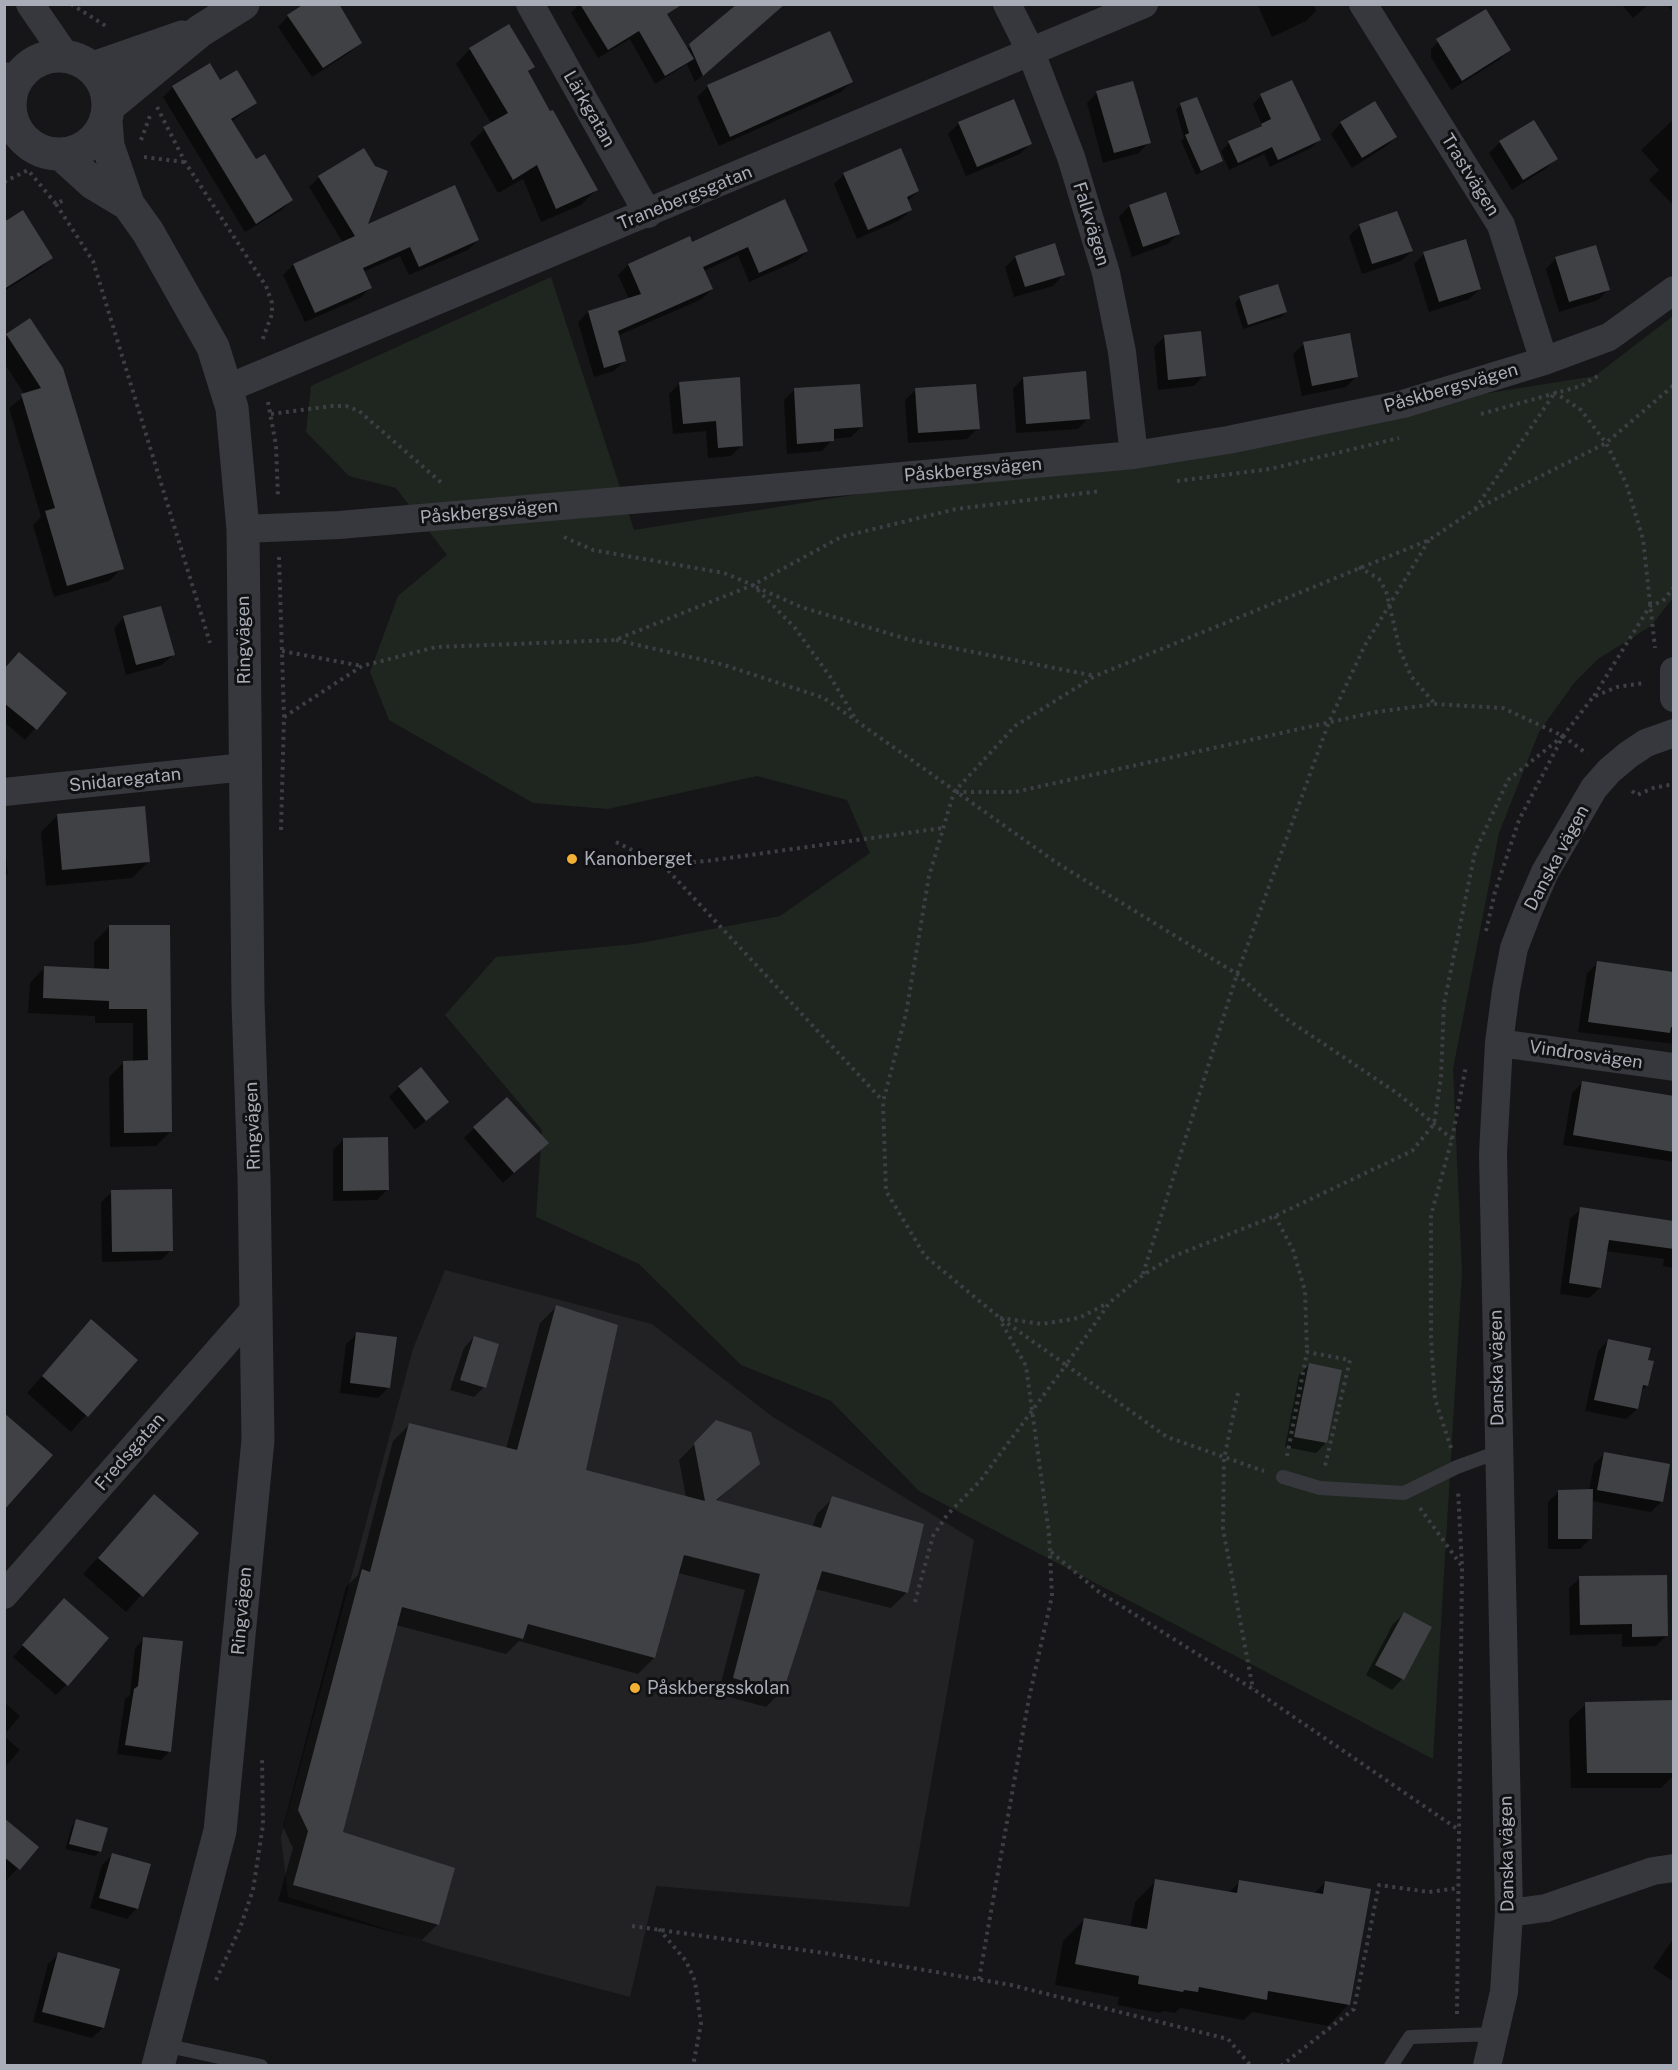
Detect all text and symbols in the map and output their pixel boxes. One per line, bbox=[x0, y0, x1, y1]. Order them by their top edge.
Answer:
street label: Lärkgatan bbox=[558, 67, 620, 151]
street label: Trastvägen bbox=[1436, 130, 1504, 220]
street label: Tranebergsgatan bbox=[615, 161, 755, 235]
street label: Falkvägen bbox=[1068, 179, 1114, 269]
street label: Påskbergsvägen bbox=[1382, 359, 1520, 417]
street label: Påskbergsvägen bbox=[903, 453, 1043, 487]
street label: Påskbergsvägen bbox=[419, 495, 559, 529]
street label: Ringvägen bbox=[232, 596, 256, 684]
street label: Snidaregatan bbox=[68, 763, 182, 797]
street label: Danska vägen bbox=[1520, 802, 1594, 914]
place label: Kanonberget bbox=[584, 848, 692, 870]
marker: Kanonberget bbox=[565, 852, 579, 866]
street label: Vindrosvägen bbox=[1528, 1036, 1644, 1074]
street label: Ringvägen bbox=[241, 1081, 265, 1171]
street label: Danska vägen bbox=[1485, 1310, 1509, 1426]
street label: Fredsgatan bbox=[91, 1409, 169, 1495]
street label: Ringvägen bbox=[227, 1566, 257, 1656]
place label: Påskbergsskolan bbox=[647, 1677, 790, 1699]
marker: Påskbergsskolan bbox=[628, 1681, 642, 1695]
street label: Danska vägen bbox=[1495, 1796, 1519, 1912]

